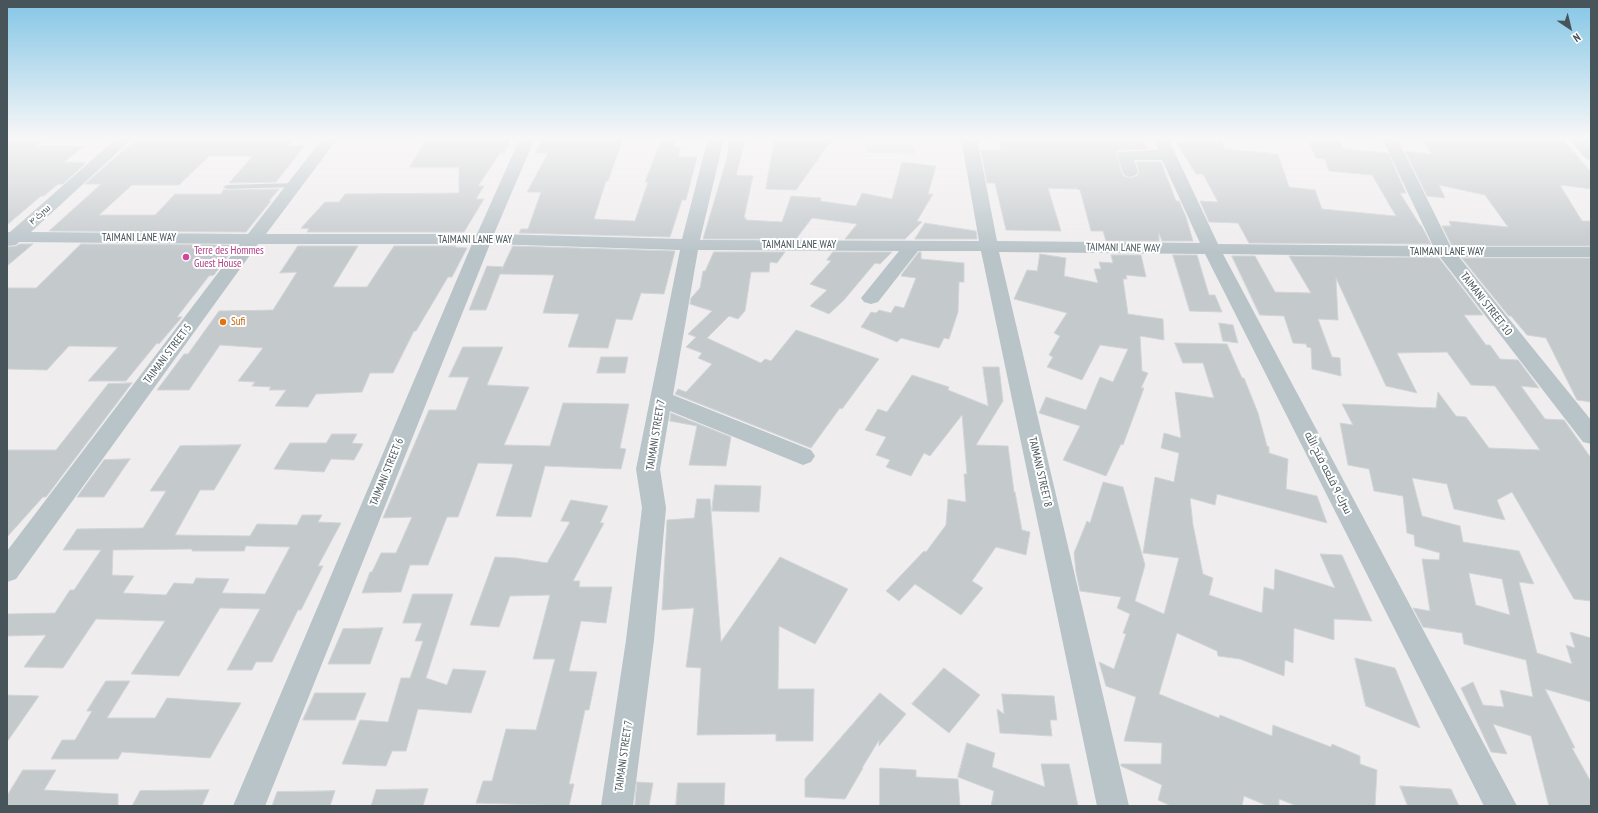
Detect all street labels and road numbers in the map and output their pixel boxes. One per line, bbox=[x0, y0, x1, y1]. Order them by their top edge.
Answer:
street label: سرک ۴ bbox=[27, 203, 53, 227]
street label: TAIMANI LANE WAY bbox=[102, 231, 176, 245]
street label: TAIMANI LANE WAY bbox=[438, 233, 512, 247]
street label: TAIMANI LANE WAY bbox=[762, 238, 836, 252]
street label: TAIMANI LANE WAY bbox=[1086, 241, 1160, 255]
street label: TAIMANI LANE WAY bbox=[1410, 245, 1484, 259]
street label: TAIMANI STREET 10 bbox=[1457, 270, 1515, 338]
street label: TAIMANI STREET 5 bbox=[141, 321, 195, 387]
street label: TAIMANI STREET 7 bbox=[644, 399, 668, 471]
street label: سرك ٩ قلعه فتح الله bbox=[1302, 430, 1354, 516]
street label: TAIMANI STREET 6 bbox=[367, 436, 407, 508]
street label: TAIMANI STREET 8 bbox=[1026, 436, 1054, 508]
street label: TAIMANI STREET 7 bbox=[612, 720, 636, 792]

